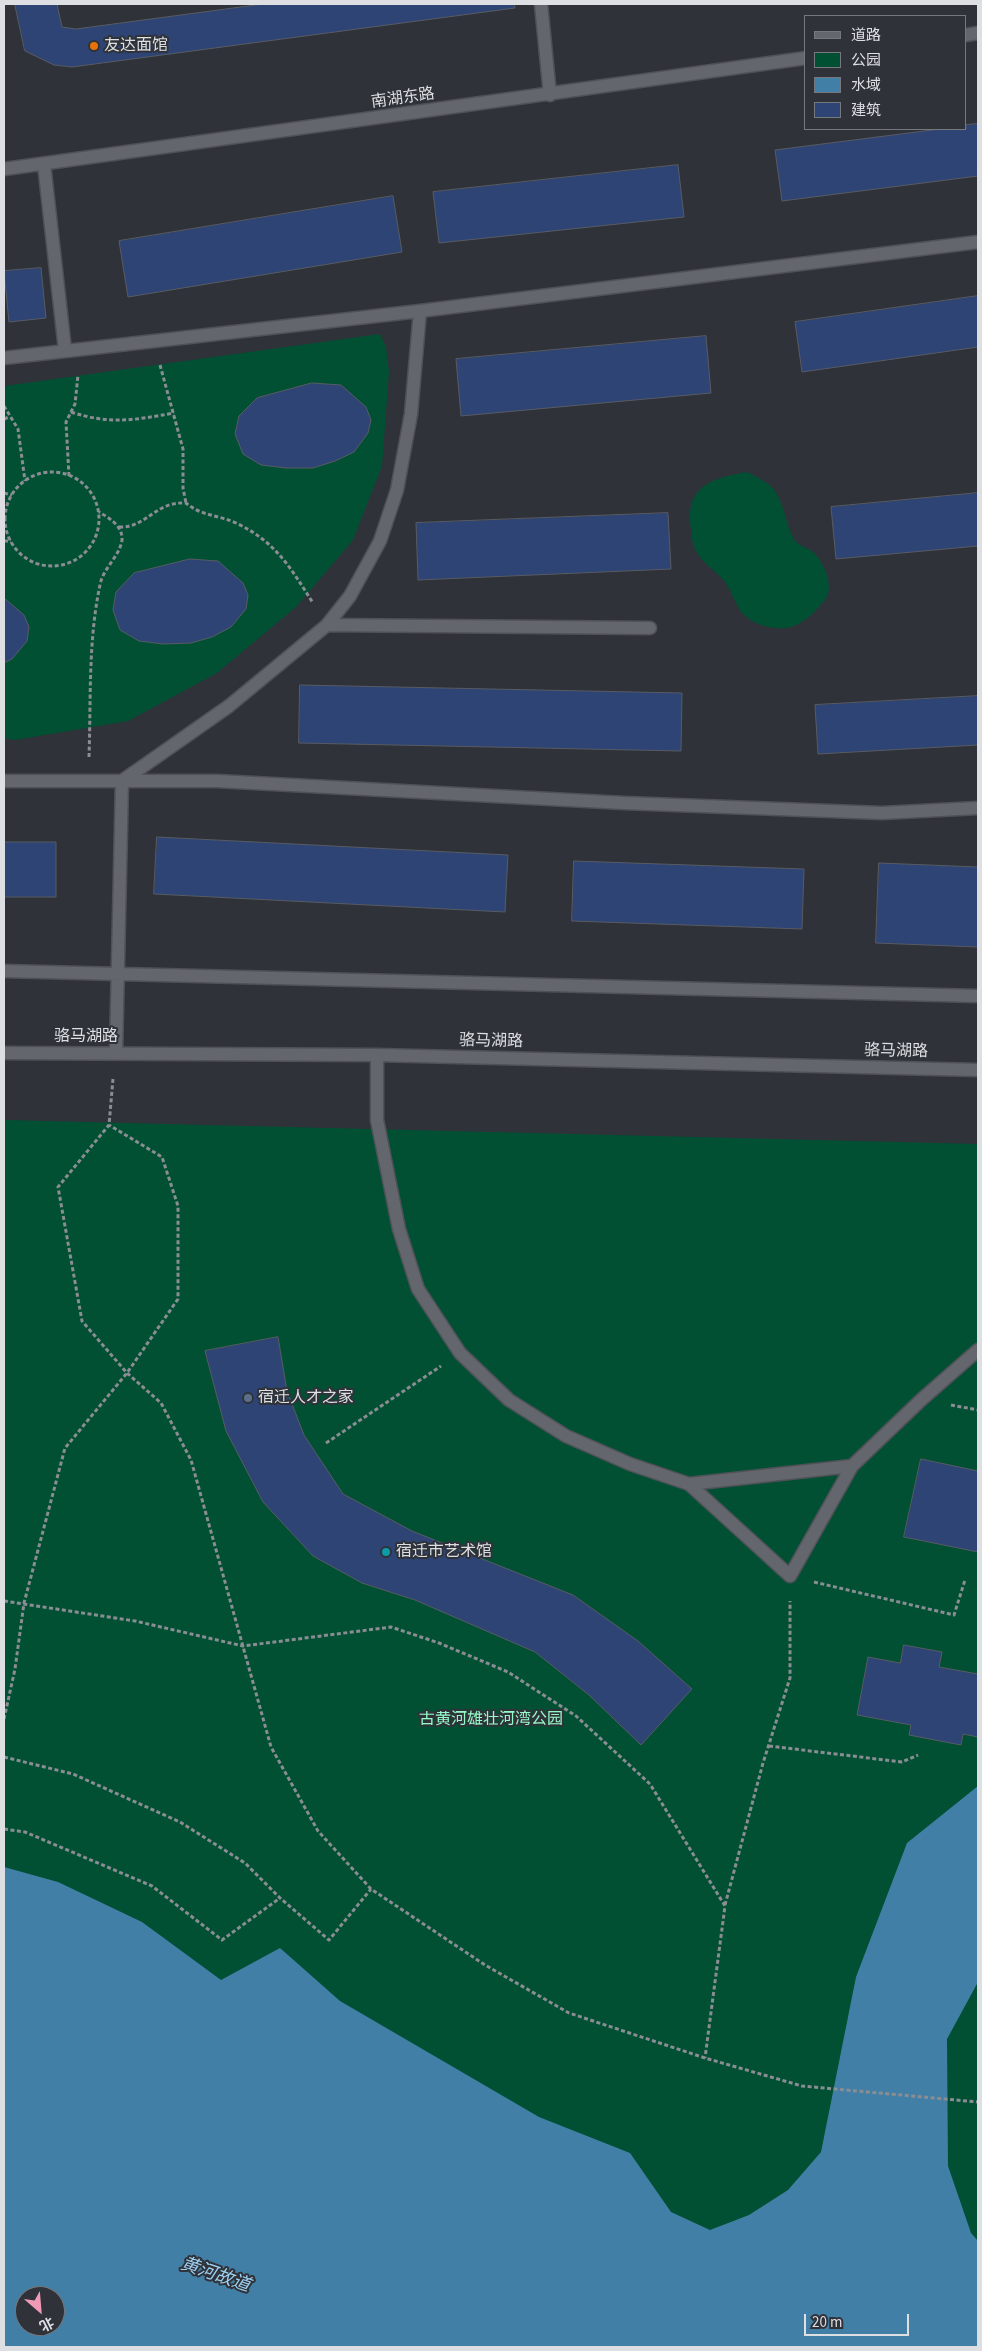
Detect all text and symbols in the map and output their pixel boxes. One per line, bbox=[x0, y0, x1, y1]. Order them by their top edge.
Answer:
legend bbox=[804, 15, 967, 130]
text: 道路 bbox=[851, 25, 881, 46]
place label: 友达面馆 bbox=[104, 36, 168, 56]
marker: 友达面馆 bbox=[88, 40, 100, 52]
text: 公园 bbox=[851, 50, 881, 71]
text: 水域 bbox=[851, 75, 881, 96]
street label: 南湖东路 bbox=[370, 85, 436, 113]
text: 建筑 bbox=[851, 100, 881, 121]
street label: 骆马湖路 bbox=[54, 1027, 118, 1047]
street label: 骆马湖路 bbox=[459, 1032, 523, 1052]
street label: 骆马湖路 bbox=[864, 1042, 928, 1062]
place label: 宿迁人才之家 bbox=[258, 1388, 354, 1408]
marker: 宿迁人才之家 bbox=[242, 1392, 254, 1404]
place label: 宿迁市艺术馆 bbox=[396, 1542, 492, 1562]
marker: 宿迁市艺术馆 bbox=[380, 1546, 392, 1558]
park label: 古黄河雄壮河湾公园 bbox=[419, 1710, 563, 1730]
water label: 黄河故道 bbox=[177, 2254, 253, 2298]
north arrow bbox=[15, 2286, 65, 2336]
scale bar bbox=[807, 2304, 912, 2336]
text: 北 bbox=[36, 2311, 57, 2336]
text: 20 m bbox=[812, 2312, 842, 2333]

